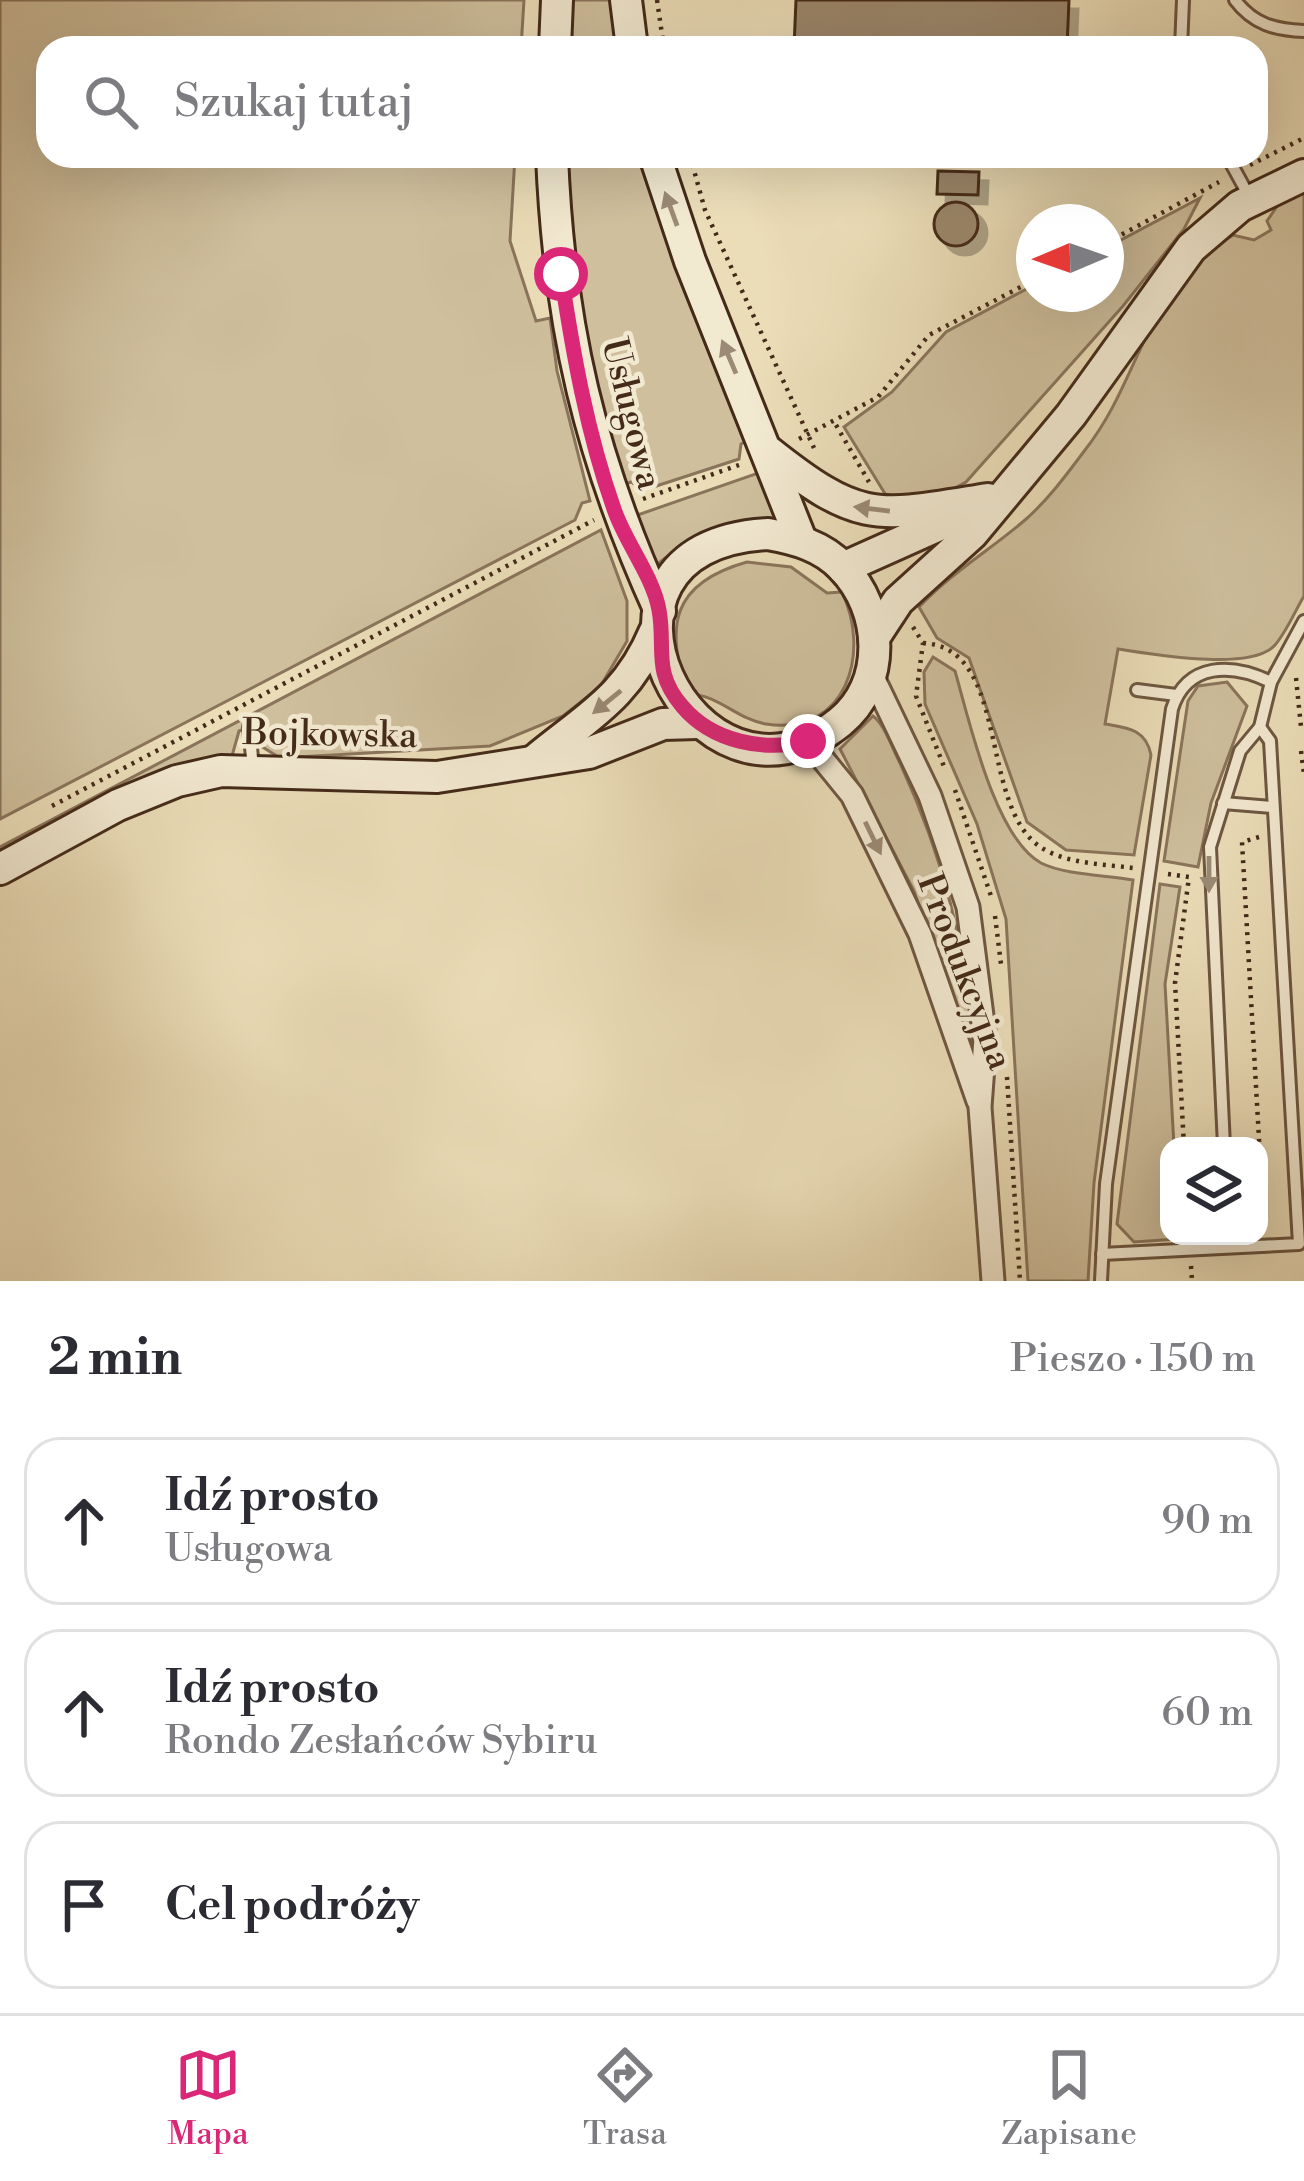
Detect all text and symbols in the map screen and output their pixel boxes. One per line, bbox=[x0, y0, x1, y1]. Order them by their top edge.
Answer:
search box bbox=[36, 36, 1268, 168]
icon: search bbox=[78, 69, 144, 135]
text: Szukaj tutaj bbox=[174, 74, 414, 131]
one-way arrow bbox=[661, 191, 680, 227]
north arrow bbox=[1016, 204, 1124, 312]
route start bbox=[534, 247, 588, 301]
street label: Usługowa bbox=[590, 334, 672, 495]
one-way arrow bbox=[719, 338, 738, 374]
one-way arrow bbox=[853, 499, 890, 518]
one-way arrow bbox=[592, 689, 623, 714]
street label: Bojkowska bbox=[241, 711, 418, 759]
route end bbox=[781, 714, 835, 768]
one-way arrow bbox=[863, 820, 883, 855]
one-way arrow bbox=[1200, 856, 1219, 894]
street label: Produkcyjna bbox=[906, 868, 1022, 1077]
map controls bbox=[1160, 1137, 1268, 1245]
button: layers bbox=[1160, 1137, 1268, 1245]
text: 2 min bbox=[48, 1327, 182, 1391]
text: Pieszo · 150 m bbox=[1010, 1335, 1256, 1384]
text: Idź prosto bbox=[165, 1468, 380, 1525]
icon: ahead bbox=[51, 1488, 117, 1554]
text: 90 m bbox=[1161, 1497, 1253, 1546]
text: Usługowa bbox=[165, 1525, 332, 1574]
text: Idź prosto bbox=[165, 1660, 380, 1717]
icon: ahead bbox=[51, 1680, 117, 1746]
text: 60 m bbox=[1161, 1689, 1253, 1738]
text: Rondo Zesłańców Sybiru bbox=[165, 1717, 597, 1766]
icon: arrive bbox=[51, 1872, 117, 1938]
text: Cel podróży bbox=[165, 1877, 420, 1934]
tab: Mapa bbox=[167, 2042, 249, 2155]
tab: Trasa bbox=[583, 2042, 667, 2155]
tab: Zapisane bbox=[1001, 2042, 1137, 2155]

